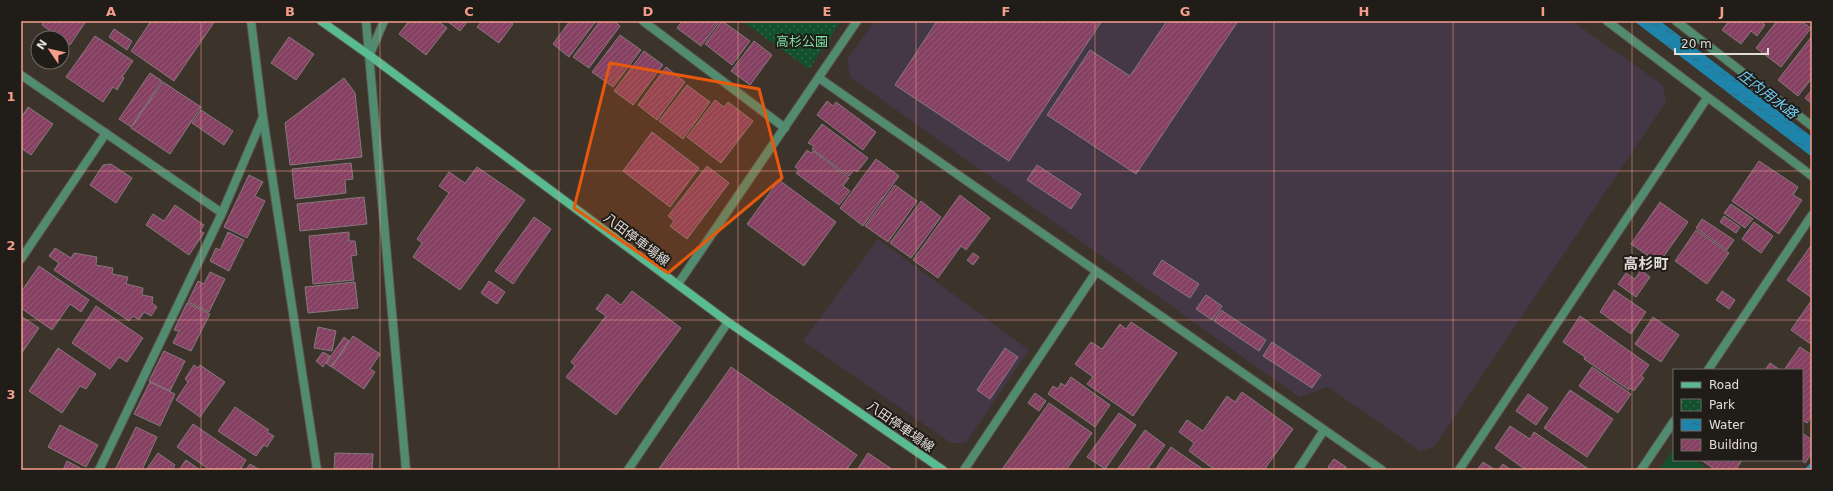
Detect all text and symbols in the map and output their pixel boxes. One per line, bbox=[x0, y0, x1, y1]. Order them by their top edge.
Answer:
text: A bbox=[106, 4, 116, 19]
text: B bbox=[285, 4, 295, 19]
text: C bbox=[464, 4, 474, 19]
text: D bbox=[643, 4, 654, 19]
text: E bbox=[823, 4, 831, 19]
text: F bbox=[1002, 4, 1010, 19]
text: G bbox=[1180, 4, 1190, 19]
text: H bbox=[1359, 4, 1369, 19]
text: I bbox=[1541, 4, 1545, 19]
text: J bbox=[1719, 4, 1724, 19]
north arrow bbox=[30, 30, 70, 70]
scale bar bbox=[1675, 30, 1768, 56]
park label: 高杉公園 bbox=[776, 34, 828, 49]
text: N bbox=[34, 37, 50, 52]
text: 20 m bbox=[1681, 37, 1712, 51]
water label: 庄内用水路 bbox=[1735, 66, 1801, 122]
text: 1 bbox=[6, 89, 16, 104]
street label: 八田停車場線 bbox=[601, 210, 672, 269]
text: 2 bbox=[6, 238, 16, 253]
district label: 高杉町 bbox=[1623, 255, 1669, 273]
legend bbox=[1673, 369, 1803, 461]
text: Road bbox=[1709, 378, 1739, 392]
text: 3 bbox=[6, 387, 16, 402]
street label: 八田停車場線 bbox=[864, 398, 937, 455]
text: Park bbox=[1709, 398, 1735, 412]
text: Water bbox=[1709, 418, 1745, 432]
text: Building bbox=[1709, 438, 1758, 452]

